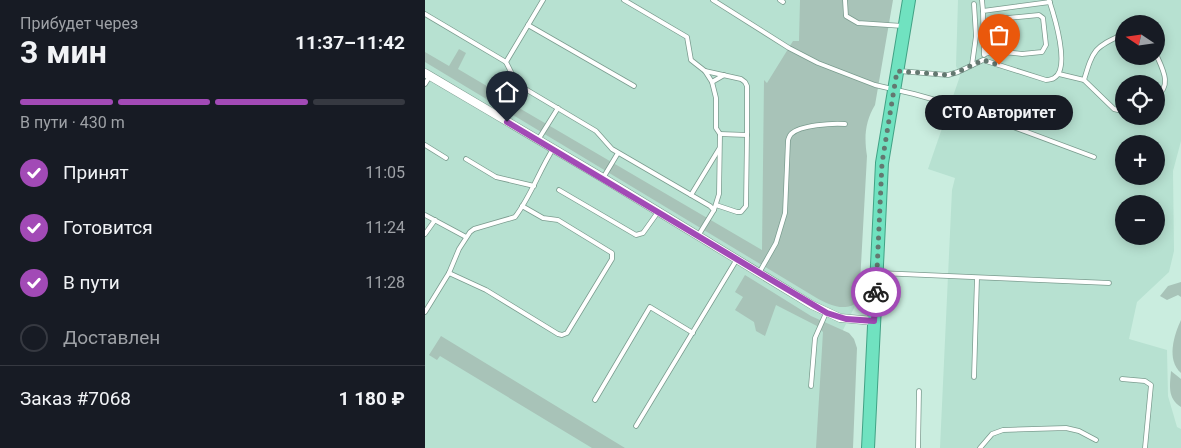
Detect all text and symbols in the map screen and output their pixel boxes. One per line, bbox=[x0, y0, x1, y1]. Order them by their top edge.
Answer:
text: Прибудет через bbox=[20, 14, 138, 33]
pin bbox=[978, 14, 1020, 65]
north arrow bbox=[1115, 15, 1165, 65]
map controls bbox=[1115, 15, 1165, 245]
icon: bag bbox=[985, 21, 1013, 49]
text: 11:37–11:42 bbox=[295, 31, 405, 54]
text: 3 мин bbox=[20, 33, 107, 71]
pin bbox=[486, 71, 528, 122]
button: locate bbox=[1115, 75, 1165, 125]
icon: home bbox=[493, 78, 521, 106]
callout: СТО Авторитет bbox=[925, 95, 1073, 130]
text: СТО Авторитет bbox=[942, 103, 1056, 122]
text: В пути · 430 m bbox=[20, 113, 125, 132]
button: + bbox=[1115, 135, 1165, 185]
icon: check bbox=[20, 159, 48, 187]
text: Принят bbox=[63, 161, 129, 184]
text: 11:05 bbox=[365, 163, 405, 182]
button: − bbox=[1115, 195, 1165, 245]
icon: check bbox=[20, 214, 48, 242]
text: Готовится bbox=[63, 216, 153, 239]
text: 11:24 bbox=[365, 218, 405, 237]
courier bbox=[851, 267, 901, 317]
icon: check bbox=[20, 269, 48, 297]
text: В пути bbox=[63, 271, 120, 294]
text: 11:28 bbox=[365, 273, 405, 292]
icon: bike bbox=[862, 278, 890, 306]
text: Доставлен bbox=[63, 326, 160, 349]
text: Заказ #7068 bbox=[20, 387, 131, 410]
text: 1 180 ₽ bbox=[339, 387, 405, 410]

